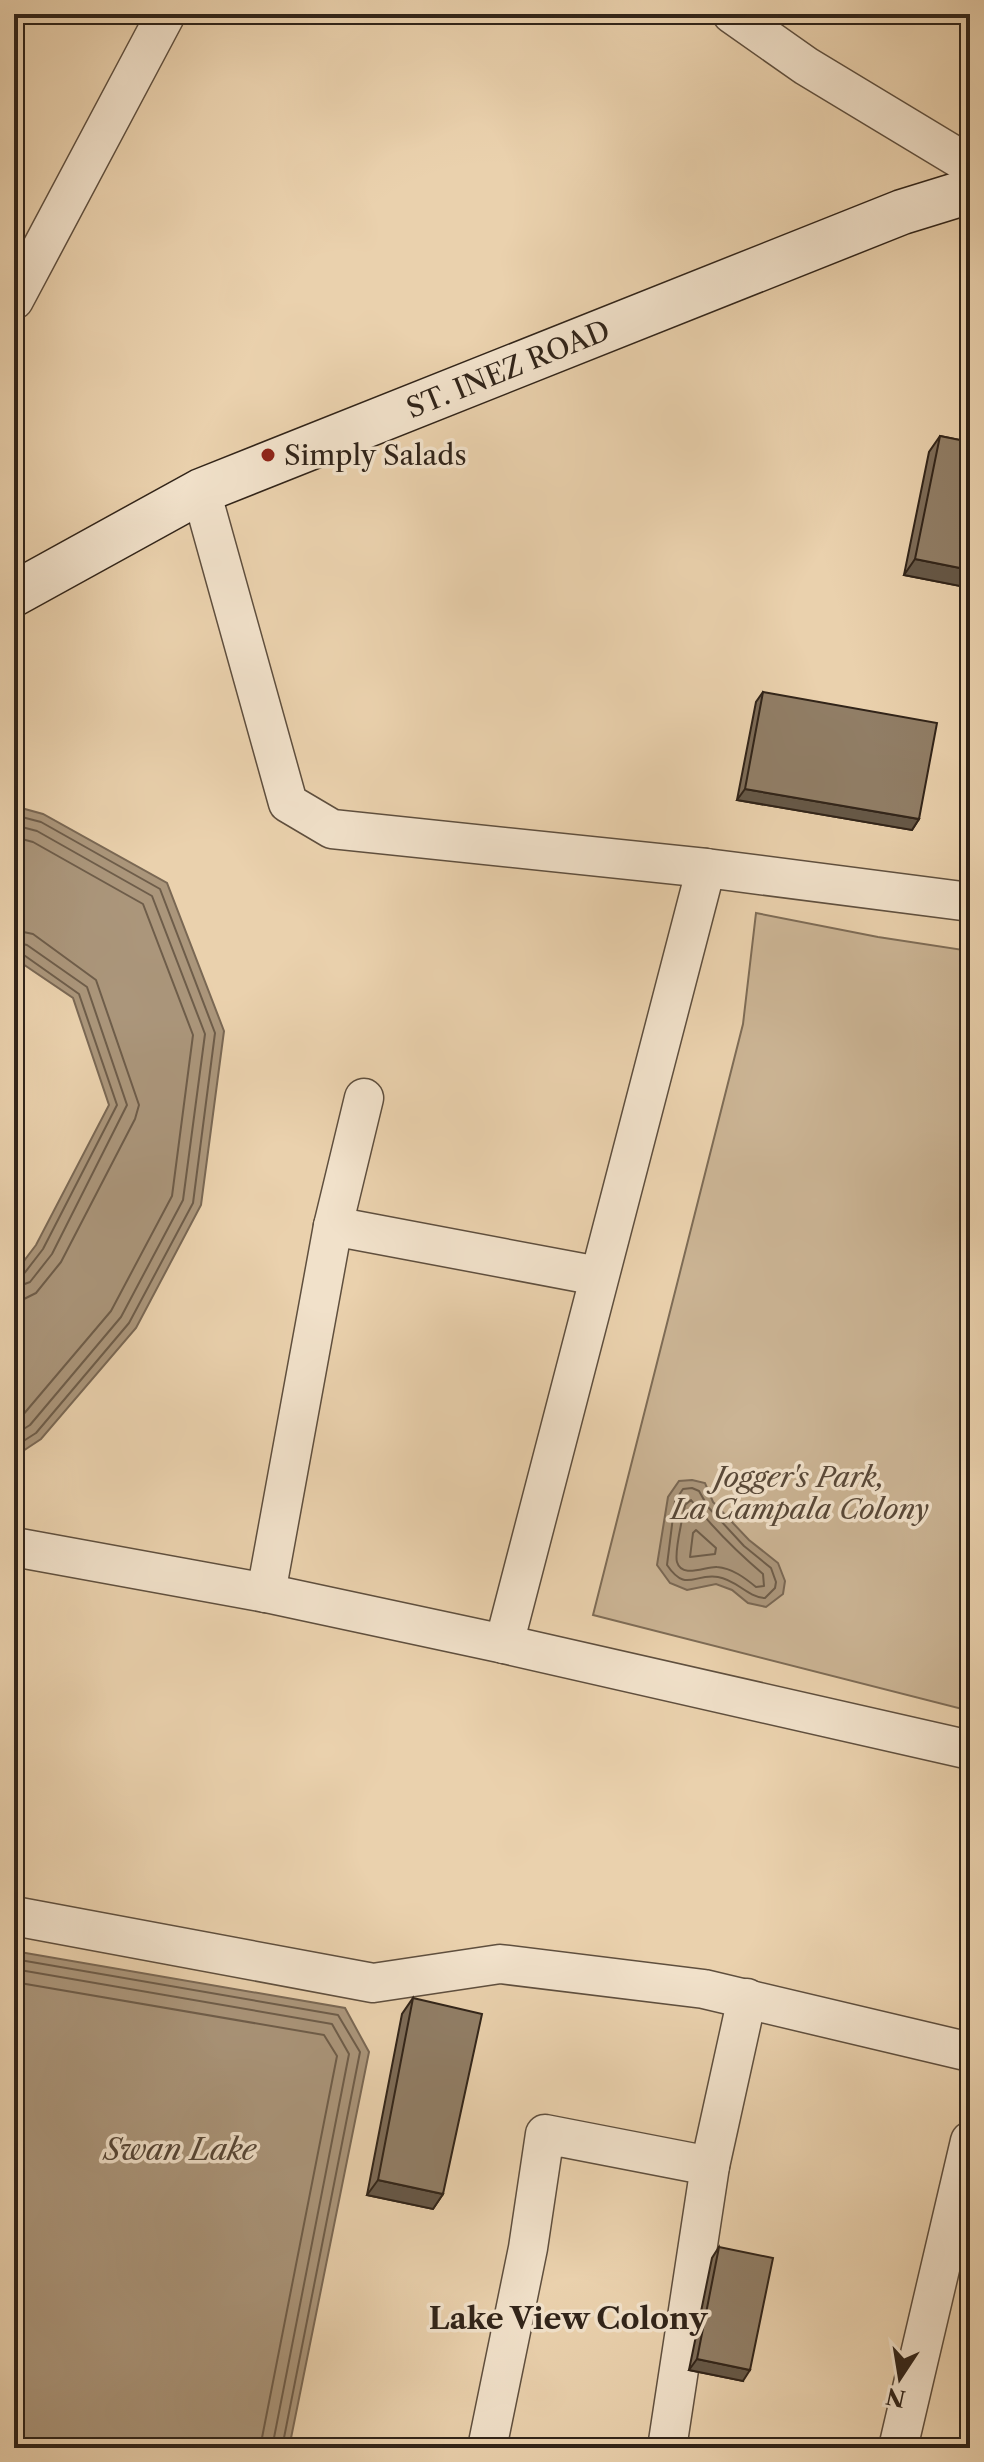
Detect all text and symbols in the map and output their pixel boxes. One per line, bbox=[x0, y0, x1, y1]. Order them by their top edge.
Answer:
street label: ST. INEZ ROAD bbox=[401, 313, 615, 425]
place label: Simply Salads bbox=[284, 438, 467, 472]
marker: Simply Salads bbox=[259, 446, 277, 464]
park label: Jogger's Park, La Campala Colony bbox=[669, 1460, 929, 1526]
water label: Swan Lake bbox=[102, 2131, 258, 2168]
district label: Lake View Colony bbox=[429, 2300, 709, 2337]
north arrow bbox=[860, 2338, 940, 2418]
text: N bbox=[884, 2382, 908, 2412]

